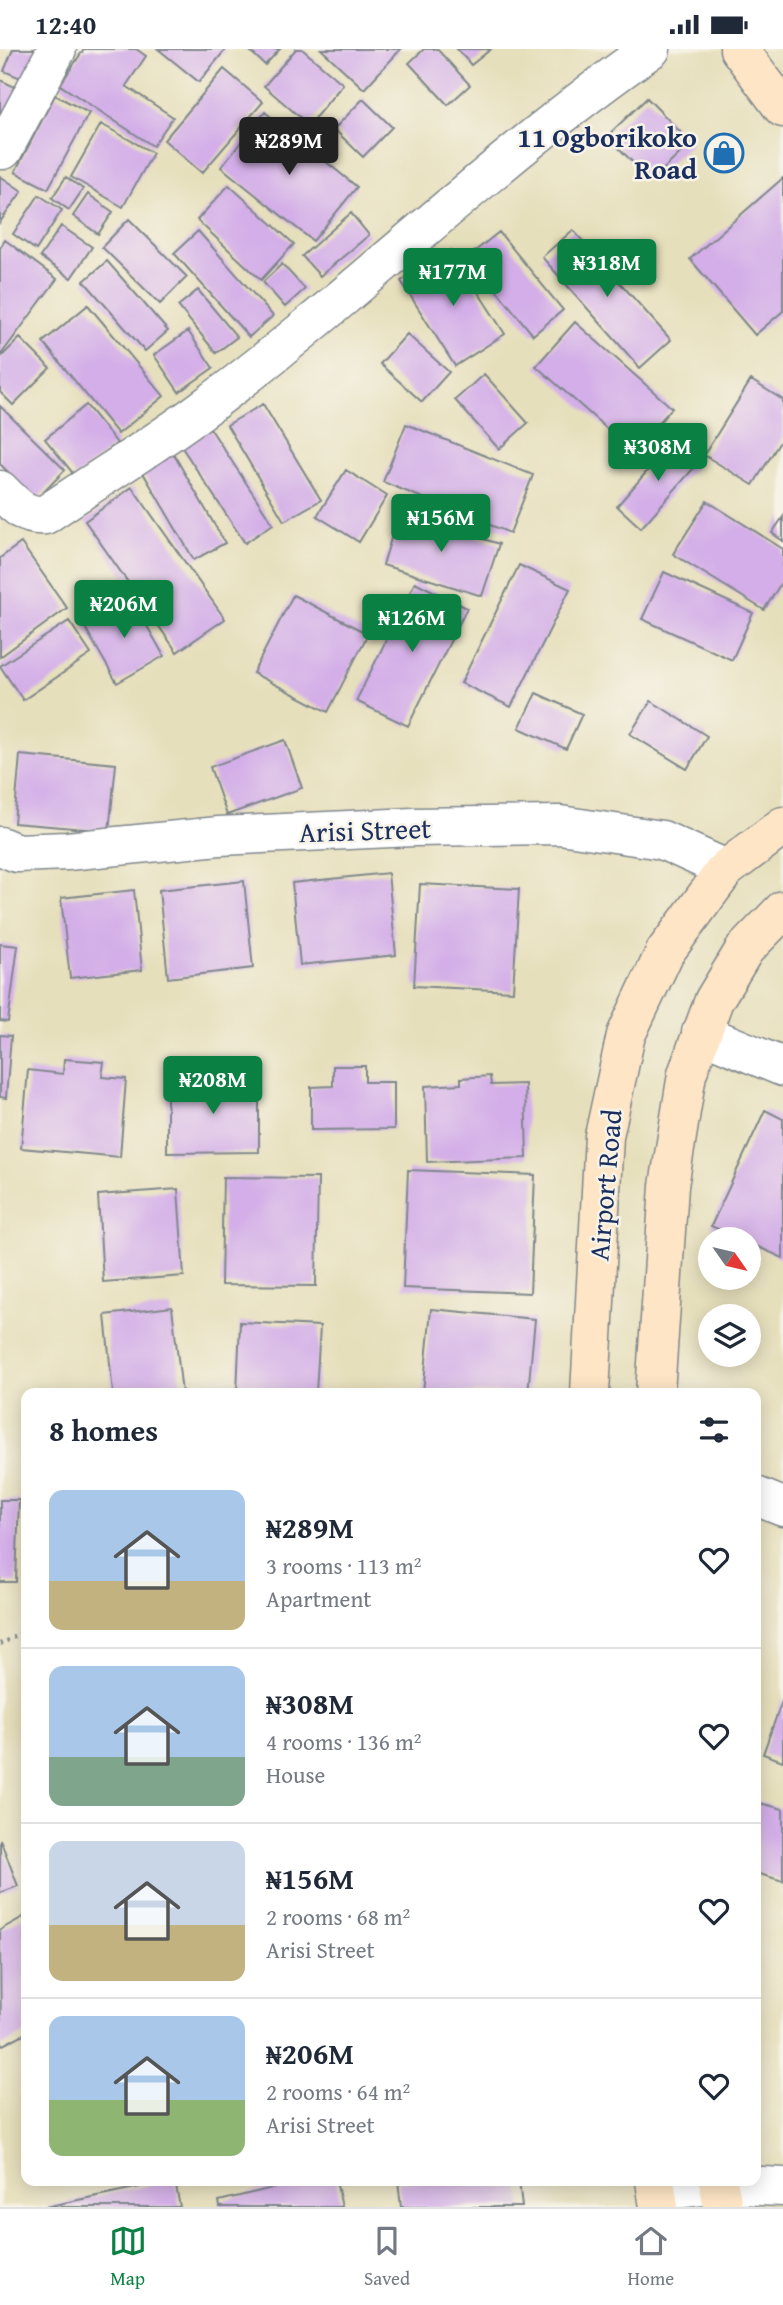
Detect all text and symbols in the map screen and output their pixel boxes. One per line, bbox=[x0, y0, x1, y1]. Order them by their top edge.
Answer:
text: 12:40 bbox=[35, 5, 96, 44]
place label: 11 Ogborikoko Road bbox=[517, 116, 698, 189]
pin: ₦289M bbox=[240, 117, 338, 177]
text: ₦289M bbox=[255, 123, 323, 156]
shop icon: 11 Ogborikoko Road bbox=[703, 132, 745, 174]
pin: ₦318M bbox=[558, 239, 656, 299]
text: ₦318M bbox=[573, 245, 641, 278]
pin: ₦177M bbox=[404, 249, 502, 308]
text: ₦177M bbox=[419, 254, 487, 287]
pin: ₦308M bbox=[609, 423, 707, 483]
text: ₦308M bbox=[624, 429, 692, 462]
pin: ₦156M bbox=[392, 495, 490, 554]
text: ₦156M bbox=[407, 500, 475, 533]
pin: ₦206M bbox=[75, 581, 173, 640]
text: ₦206M bbox=[90, 586, 158, 619]
pin: ₦126M bbox=[363, 595, 461, 654]
text: ₦126M bbox=[378, 600, 446, 633]
street label: Arisi Street bbox=[298, 807, 432, 852]
pin: ₦208M bbox=[164, 1056, 262, 1116]
text: ₦208M bbox=[179, 1062, 247, 1095]
street label: Airport Road bbox=[577, 1107, 632, 1262]
north arrow bbox=[698, 1227, 761, 1290]
map controls bbox=[698, 1227, 761, 1367]
button: layers bbox=[698, 1304, 761, 1367]
text: 8 homes bbox=[49, 1408, 158, 1452]
icon: filters bbox=[695, 1411, 733, 1449]
text: ₦289M bbox=[266, 1505, 354, 1549]
icon: home bbox=[105, 1518, 189, 1602]
icon: heart bbox=[695, 1541, 733, 1579]
text: 3 rooms · 113 m² bbox=[266, 1549, 421, 1582]
text: Apartment bbox=[266, 1582, 371, 1615]
text: ₦308M bbox=[266, 1681, 354, 1725]
icon: home bbox=[105, 1694, 189, 1778]
icon: heart bbox=[695, 1717, 733, 1755]
text: 4 rooms · 136 m² bbox=[266, 1725, 421, 1758]
text: House bbox=[266, 1758, 325, 1791]
text: ₦156M bbox=[266, 1856, 354, 1900]
icon: home bbox=[105, 1869, 189, 1953]
icon: heart bbox=[695, 1892, 733, 1930]
text: 2 rooms · 68 m² bbox=[266, 1900, 410, 1933]
text: Arisi Street bbox=[266, 1933, 375, 1966]
text: ₦206M bbox=[266, 2031, 354, 2075]
icon: home bbox=[105, 2044, 189, 2128]
icon: heart bbox=[695, 2067, 733, 2105]
text: 2 rooms · 64 m² bbox=[266, 2075, 410, 2108]
text: Arisi Street bbox=[266, 2108, 375, 2141]
tab: Map bbox=[109, 2222, 147, 2292]
tab: Saved bbox=[364, 2222, 410, 2292]
tab: Home bbox=[628, 2222, 674, 2292]

